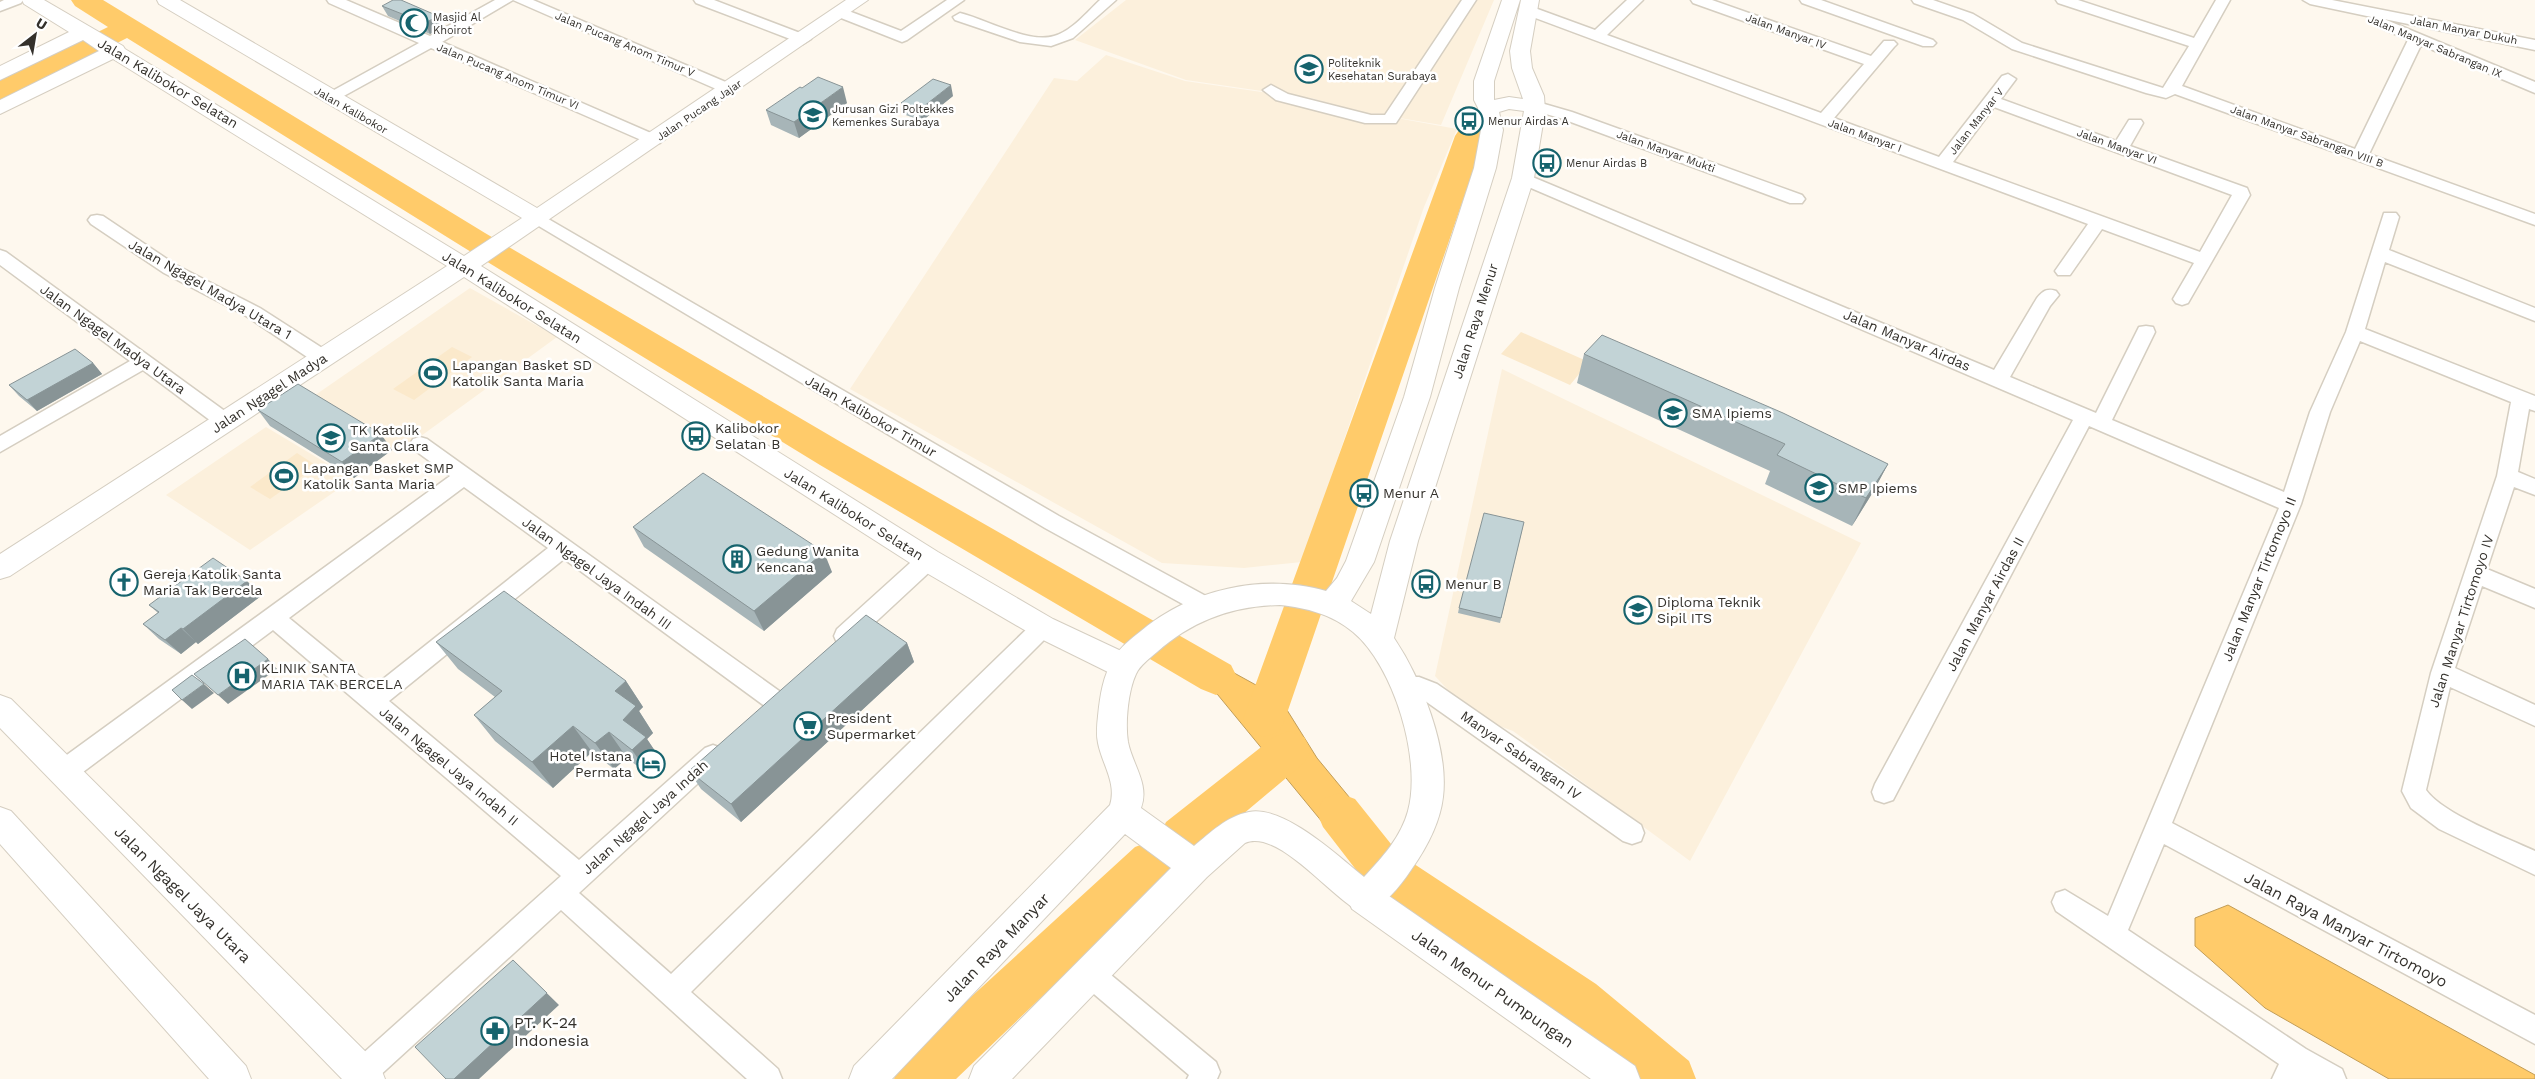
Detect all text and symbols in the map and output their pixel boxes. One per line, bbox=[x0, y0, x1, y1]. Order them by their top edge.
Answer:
mosque icon: Masjid Al Khoirot bbox=[399, 8, 429, 38]
street label: Jalan Pucang Anom Timur V bbox=[553, 9, 697, 80]
north arrow bbox=[10, 10, 60, 60]
place label: Masjid Al Khoirot bbox=[433, 11, 482, 37]
street label: Jalan Manyar IV bbox=[1744, 11, 1828, 52]
street label: Jalan Manyar Sabrangan IX bbox=[2366, 12, 2504, 81]
text: U bbox=[33, 14, 50, 33]
street label: Jalan Manyar Dukuh bbox=[2409, 14, 2519, 47]
street label: Jalan Kalibokor Selatan bbox=[95, 35, 241, 131]
street label: Jalan Pucang Anom Timur VI bbox=[435, 40, 581, 112]
school or university icon: Politeknik Kesehatan Surabaya bbox=[1294, 54, 1324, 84]
place label: Politeknik Kesehatan Surabaya bbox=[1328, 57, 1436, 83]
street label: Jalan Pucang Jajar bbox=[654, 77, 745, 144]
street label: Jalan Kalibokor bbox=[312, 84, 390, 137]
street label: Jalan Manyar V bbox=[1946, 85, 2006, 157]
school or university icon: Jurusan Gizi Poltekkes Kemenkes Surabaya bbox=[798, 100, 828, 130]
place label: Jurusan Gizi Poltekkes Kemenkes Surabaya bbox=[832, 103, 954, 129]
street label: Jalan Manyar Sabrangan VIII B bbox=[2229, 103, 2385, 170]
bus stop icon: Menur Airdas A bbox=[1454, 106, 1484, 136]
place label: Menur Airdas A bbox=[1488, 115, 1569, 128]
street label: Jalan Manyar I bbox=[1826, 116, 1904, 155]
street label: Jalan Manyar VI bbox=[2075, 126, 2159, 167]
street label: Jalan Manyar Mukti bbox=[1615, 128, 1717, 175]
bus stop icon: Menur Airdas B bbox=[1532, 148, 1562, 178]
place label: Menur Airdas B bbox=[1566, 157, 1647, 170]
street label: Jalan Ngagel Madya Utara 1 bbox=[126, 236, 294, 342]
street label: Jalan Kalibokor Selatan bbox=[439, 248, 585, 346]
street label: Jalan Raya Menur bbox=[1449, 261, 1501, 381]
street label: Jalan Ngagel Madya Utara bbox=[37, 281, 189, 397]
street label: Jalan Manyar Airdas bbox=[1841, 306, 1973, 374]
street label: Jalan Ngagel Madya bbox=[208, 350, 330, 436]
place label: Lapangan Basket SD Katolik Santa Maria bbox=[452, 357, 592, 389]
sports icon: Lapangan Basket SD Katolik Santa Maria bbox=[418, 358, 448, 388]
street label: Jalan Kalibokor Timur bbox=[803, 372, 940, 460]
school or university icon: SMA Ipiems bbox=[1658, 398, 1688, 428]
place label: SMA Ipiems bbox=[1692, 405, 1772, 421]
place label: Kalibokor Selatan B bbox=[715, 420, 780, 452]
bus stop icon: Kalibokor Selatan B bbox=[681, 421, 711, 451]
place label: TK Katolik Santa Clara bbox=[350, 422, 429, 454]
school or university icon: TK Katolik Santa Clara bbox=[316, 423, 346, 453]
place label: Lapangan Basket SMP Katolik Santa Maria bbox=[303, 460, 454, 492]
sports icon: Lapangan Basket SMP Katolik Santa Maria bbox=[269, 461, 299, 491]
street label: Jalan Kalibokor Selatan bbox=[781, 465, 927, 563]
school or university icon: SMP Ipiems bbox=[1804, 473, 1834, 503]
bus stop icon: Menur A bbox=[1349, 478, 1379, 508]
place label: SMP Ipiems bbox=[1838, 480, 1917, 496]
place label: Menur A bbox=[1383, 485, 1439, 501]
street label: Jalan Manyar Tirtomoyo II bbox=[2219, 494, 2299, 664]
street label: Jalan Ngagel Jaya Indah III bbox=[519, 514, 675, 632]
street label: Jalan Manyar Tirtomoyo IV bbox=[2425, 532, 2497, 710]
street label: Jalan Manyar Airdas II bbox=[1943, 534, 2027, 674]
place label: Gedung Wanita Kencana bbox=[756, 543, 859, 575]
building icon: Gedung Wanita Kencana bbox=[722, 544, 752, 574]
place label: Gereja Katolik Santa Maria Tak Bercela bbox=[143, 566, 281, 598]
church icon: Gereja Katolik Santa Maria Tak Bercela bbox=[109, 567, 139, 597]
bus stop icon: Menur B bbox=[1411, 569, 1441, 599]
place label: Menur B bbox=[1445, 576, 1502, 592]
place label: Diploma Teknik Sipil ITS bbox=[1657, 594, 1761, 626]
school or university icon: Diploma Teknik Sipil ITS bbox=[1623, 595, 1653, 625]
place label: KLINIK SANTA MARIA TAK BERCELA bbox=[261, 660, 402, 692]
hospital icon: KLINIK SANTA MARIA TAK BERCELA bbox=[227, 661, 257, 691]
street label: Jalan Ngagel Jaya Indah II bbox=[376, 703, 522, 829]
street label: Manyar Sabrangan IV bbox=[1458, 707, 1584, 803]
place label: President Supermarket bbox=[827, 710, 916, 742]
supermarket icon: President Supermarket bbox=[793, 711, 823, 741]
place label: Hotel Istana Permata bbox=[549, 748, 632, 780]
hotel icon: Hotel Istana Permata bbox=[636, 749, 666, 779]
street label: Jalan Ngagel Jaya Indah bbox=[579, 756, 711, 878]
street label: Jalan Ngagel Jaya Utara bbox=[110, 822, 255, 967]
street label: Jalan Raya Manyar Tirtomoyo bbox=[2241, 868, 2451, 991]
street label: Jalan Raya Manyar bbox=[939, 888, 1054, 1006]
street label: Jalan Menur Pumpungan bbox=[1408, 925, 1577, 1052]
place label: PT. K-24 Indonesia bbox=[514, 1013, 589, 1050]
pharmacy icon: PT. K-24 Indonesia bbox=[480, 1016, 510, 1046]

